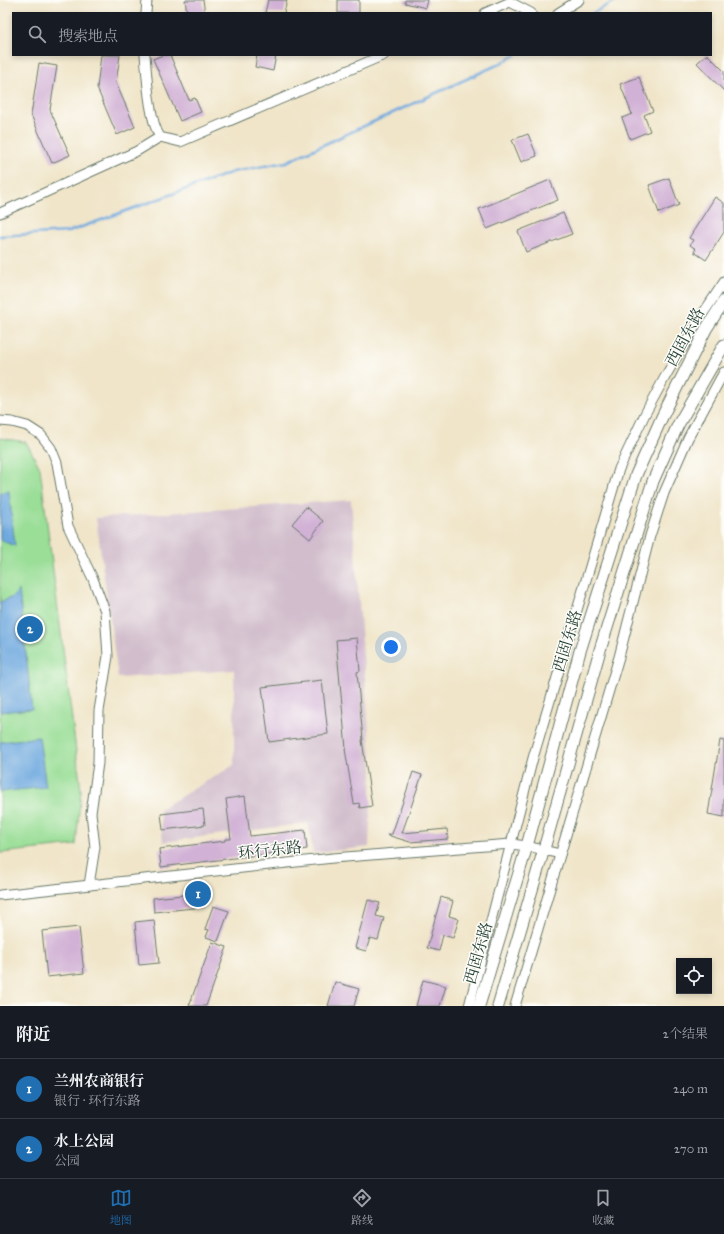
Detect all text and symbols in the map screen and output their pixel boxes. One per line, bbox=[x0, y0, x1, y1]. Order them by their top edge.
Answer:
search box bbox=[12, 12, 712, 56]
icon: search bbox=[26, 23, 48, 45]
text: 搜索地点 bbox=[58, 27, 118, 45]
street label: 西固东路 bbox=[662, 304, 708, 370]
street label: 西固东路 bbox=[549, 608, 585, 674]
pin: 2 bbox=[17, 614, 43, 644]
your location bbox=[381, 637, 401, 657]
street label: 环行东路 bbox=[237, 837, 303, 863]
pin: 1 bbox=[185, 879, 211, 909]
street label: 西固东路 bbox=[460, 920, 496, 986]
map controls bbox=[676, 958, 712, 994]
button: locate bbox=[676, 958, 712, 994]
text: 附近 bbox=[16, 1024, 50, 1045]
text: 2个结果 bbox=[663, 1026, 708, 1042]
text: 兰州农商银行 bbox=[54, 1072, 144, 1090]
text: 1 bbox=[26, 1081, 32, 1097]
text: 240 m bbox=[673, 1081, 708, 1097]
text: 银行 · 环行东路 bbox=[54, 1093, 140, 1109]
text: 水上公园 bbox=[54, 1132, 114, 1150]
text: 2 bbox=[26, 1141, 32, 1157]
text: 270 m bbox=[674, 1141, 708, 1157]
text: 公园 bbox=[54, 1153, 80, 1169]
tab: 地图 bbox=[110, 1187, 132, 1227]
tab: 路线 bbox=[351, 1187, 373, 1227]
tab: 收藏 bbox=[592, 1187, 614, 1227]

